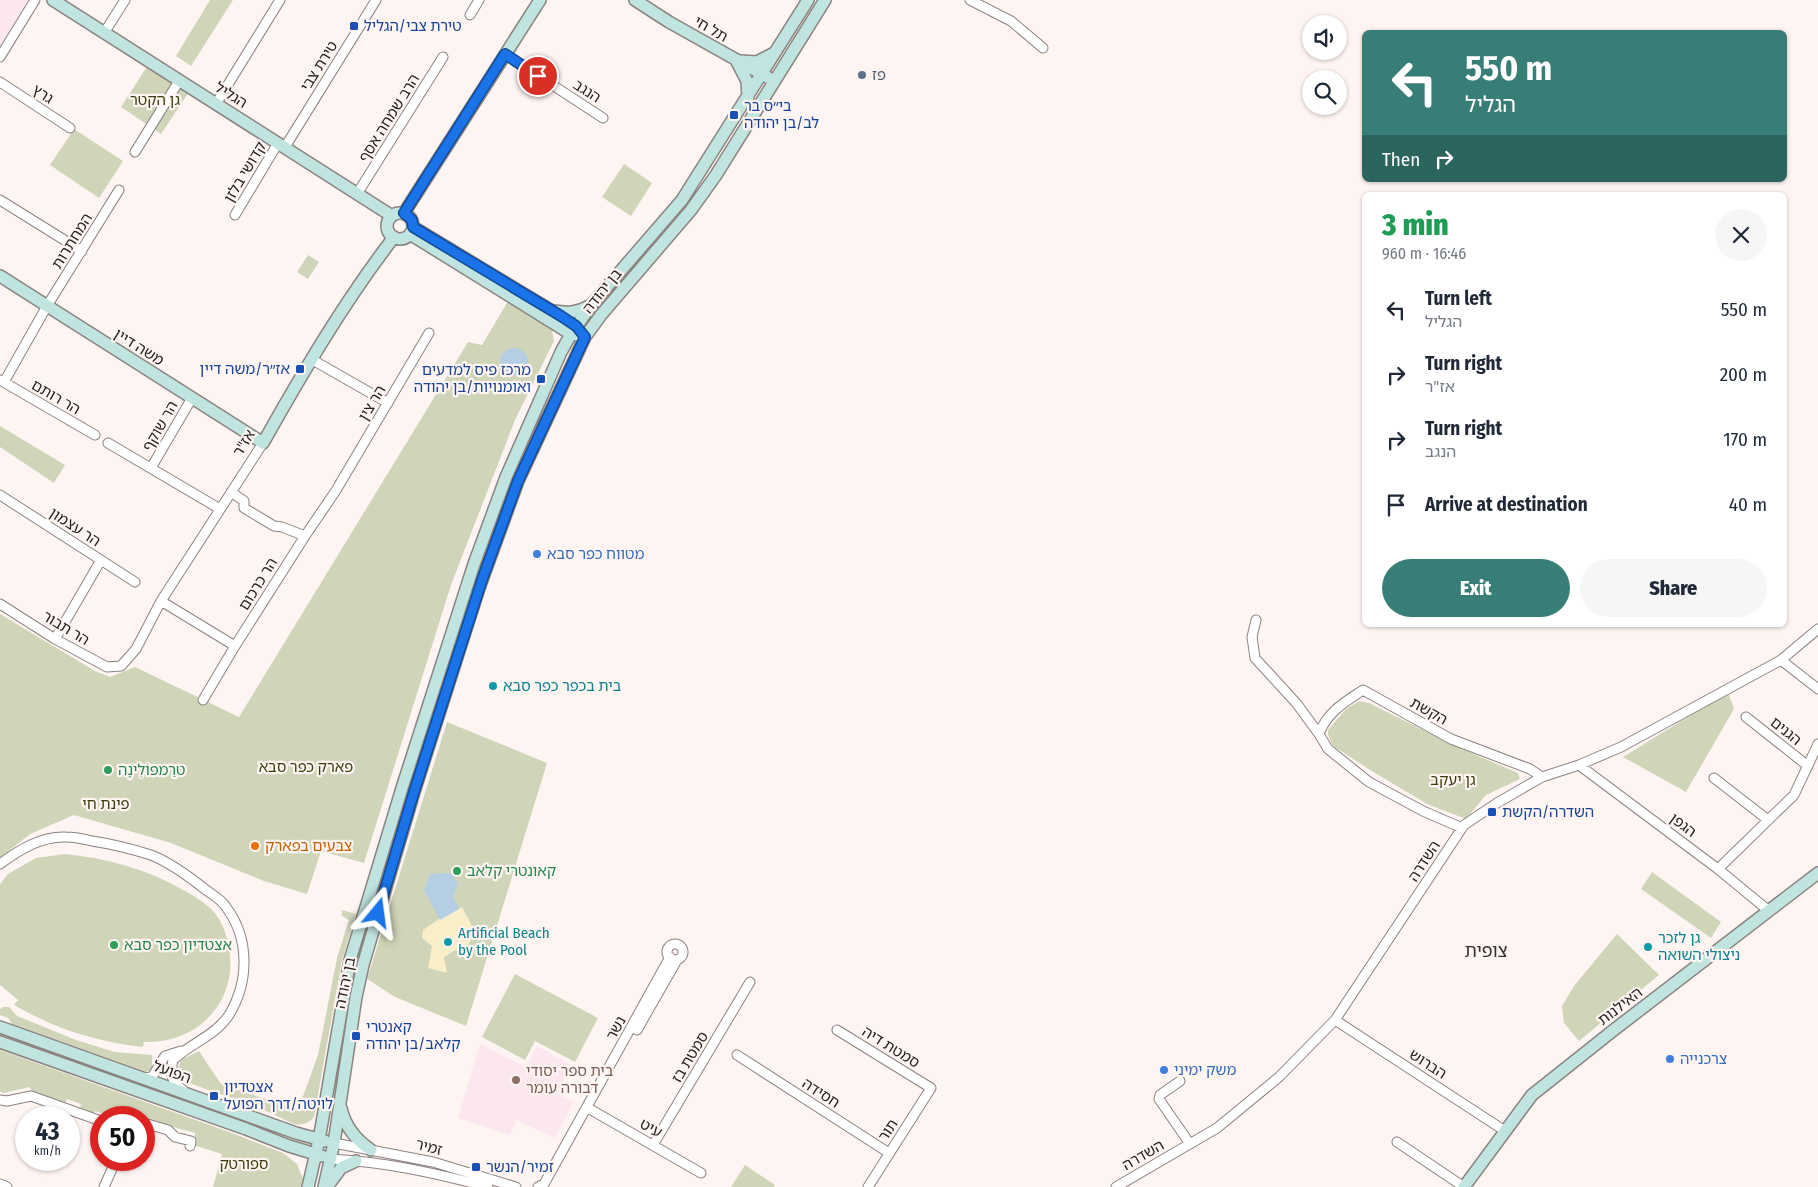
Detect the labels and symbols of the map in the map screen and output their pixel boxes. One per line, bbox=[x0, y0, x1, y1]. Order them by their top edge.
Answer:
street label: תל חי bbox=[691, 12, 731, 46]
place label: טירת צבי/הגליל bbox=[364, 17, 462, 35]
marker: טירת צבי/הגליל bbox=[348, 20, 360, 32]
street label: טירת צבי bbox=[297, 38, 341, 94]
pin bbox=[517, 55, 559, 97]
place label: פז bbox=[872, 66, 886, 84]
marker: פז bbox=[856, 69, 868, 81]
street label: הרב שמחה אסף bbox=[355, 71, 423, 165]
street label: הנגב bbox=[570, 75, 604, 107]
street label: הגליל bbox=[211, 78, 251, 112]
street label: גרץ bbox=[29, 81, 57, 108]
park label: גן הקטר bbox=[130, 91, 180, 109]
place label: בי״ס בר לב/בן יהודה bbox=[744, 97, 819, 132]
marker: בי״ס בר לב/בן יהודה bbox=[728, 109, 740, 121]
street label: קדושי בלזן bbox=[220, 139, 270, 205]
street label: המחתרות bbox=[48, 210, 96, 272]
street label: בן יהודה bbox=[579, 265, 626, 317]
street label: משה דיין bbox=[111, 325, 167, 369]
place label: אז״ר/משה דיין bbox=[200, 360, 290, 378]
place label: מרכז פיס למדעים ואומנויות/בן יהודה bbox=[414, 361, 531, 396]
marker: אז״ר/משה דיין bbox=[294, 363, 306, 375]
marker: מרכז פיס למדעים ואומנויות/בן יהודה bbox=[535, 373, 547, 385]
street label: הר רותם bbox=[28, 376, 84, 418]
street label: הר צין bbox=[354, 382, 390, 424]
street label: הר שוקף bbox=[138, 398, 182, 454]
street label: אז"ר bbox=[229, 426, 259, 460]
street label: הר עצמון bbox=[46, 504, 104, 550]
place label: מטווח כפר סבא bbox=[547, 545, 644, 563]
marker: מטווח כפר סבא bbox=[531, 548, 543, 560]
street label: הר כרכום bbox=[235, 554, 281, 614]
street label: הר תבור bbox=[39, 607, 93, 649]
place label: בית בכפר כפר סבא bbox=[503, 677, 622, 695]
marker: בית בכפר כפר סבא bbox=[487, 680, 499, 692]
street label: הקשת bbox=[1407, 693, 1451, 729]
street label: הגנים bbox=[1767, 713, 1805, 749]
park label: פארק כפר סבא bbox=[259, 758, 353, 776]
place label: טרַמפּוֹלִינָה bbox=[118, 761, 185, 779]
marker: טרַמפּוֹלִינָה bbox=[102, 764, 114, 776]
park label: גן יעקב bbox=[1430, 771, 1476, 789]
park label: פינת חי bbox=[82, 795, 130, 813]
place label: השדרה/הקשת bbox=[1502, 803, 1594, 821]
marker: השדרה/הקשת bbox=[1486, 806, 1498, 818]
street label: הגפן bbox=[1666, 809, 1700, 841]
place label: צבעים בפארק bbox=[265, 837, 352, 855]
street label: השדרה bbox=[1404, 837, 1444, 885]
marker: צבעים בפארק bbox=[249, 840, 261, 852]
place label: קאונטרי קלאב bbox=[467, 862, 556, 880]
marker: קאונטרי קלאב bbox=[451, 865, 463, 877]
position arrow bbox=[351, 886, 403, 938]
place label: Artificial Beach by the Pool bbox=[458, 924, 550, 959]
place label: גן לזכר ניצולי השואה bbox=[1658, 929, 1740, 964]
place label: אצטדיון כפר סבא bbox=[124, 936, 232, 954]
marker: Artificial Beach by the Pool bbox=[442, 936, 454, 948]
marker: אצטדיון כפר סבא bbox=[108, 939, 120, 951]
district label: צופית bbox=[1464, 940, 1508, 962]
marker: גן לזכר ניצולי השואה bbox=[1642, 941, 1654, 953]
street label: בן יהודה bbox=[331, 955, 359, 1010]
street label: האילנות bbox=[1594, 983, 1646, 1029]
street label: נשר bbox=[602, 1013, 630, 1043]
place label: קאנטרי קלאב/בן יהודה bbox=[366, 1018, 461, 1053]
street label: סמטת דיה bbox=[859, 1022, 923, 1072]
street label: סמטת בז bbox=[668, 1028, 712, 1086]
marker: קאנטרי קלאב/בן יהודה bbox=[350, 1030, 362, 1042]
street label: הברוש bbox=[1406, 1045, 1450, 1083]
place label: צרכנייה bbox=[1680, 1050, 1727, 1068]
marker: צרכנייה bbox=[1664, 1053, 1676, 1065]
street label: הפועל bbox=[150, 1057, 194, 1087]
place label: משק ימיני bbox=[1174, 1061, 1236, 1079]
place label: בית ספר יסודי דבורה עומר bbox=[526, 1062, 614, 1097]
marker: משק ימיני bbox=[1158, 1064, 1170, 1076]
marker: בית ספר יסודי דבורה עומר bbox=[510, 1074, 522, 1086]
street label: חסידה bbox=[799, 1074, 843, 1112]
place label: אצטדיון לויטה/דרך הפועל bbox=[224, 1078, 333, 1113]
marker: אצטדיון לויטה/דרך הפועל bbox=[208, 1090, 220, 1102]
speed limit sign: 50 bbox=[90, 1106, 155, 1171]
street label: עיט bbox=[637, 1115, 665, 1142]
street label: תור bbox=[874, 1116, 902, 1144]
street label: זמיר bbox=[414, 1135, 444, 1159]
street label: השדרה bbox=[1119, 1136, 1167, 1174]
park label: ספורטק bbox=[220, 1155, 269, 1173]
place label: זמיר/הנשר bbox=[486, 1158, 554, 1176]
marker: זמיר/הנשר bbox=[470, 1161, 482, 1173]

